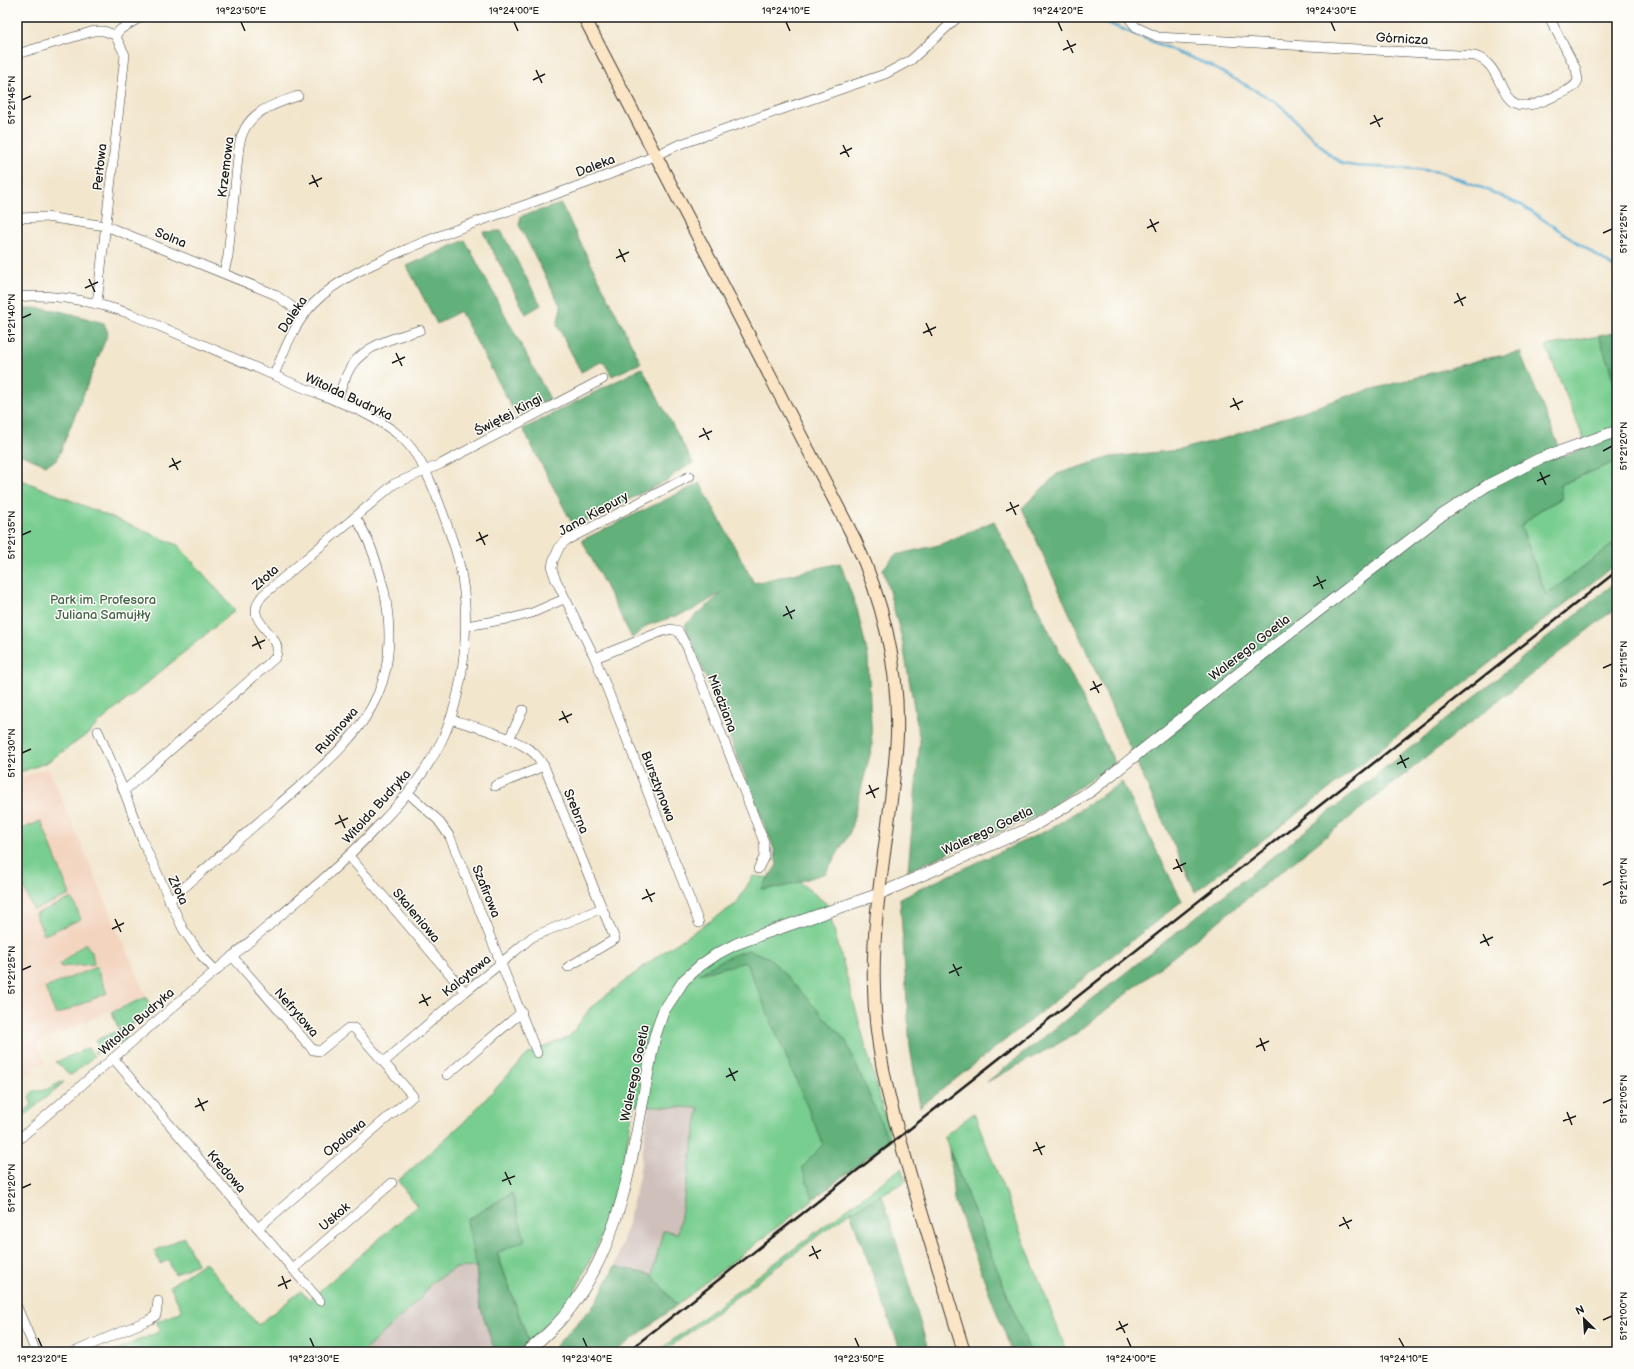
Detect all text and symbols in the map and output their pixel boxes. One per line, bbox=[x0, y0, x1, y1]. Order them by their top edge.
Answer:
text: 19°23'50"E bbox=[216, 5, 267, 17]
text: 19°24'00"E bbox=[489, 5, 540, 17]
text: 19°24'10"E bbox=[762, 5, 811, 17]
text: 19°24'20"E bbox=[1033, 5, 1084, 17]
text: 19°24'30"E bbox=[1306, 5, 1357, 17]
street label: Górnicza bbox=[1375, 30, 1429, 48]
text: 51°21'45"N bbox=[6, 75, 18, 125]
street label: Krzemowa bbox=[214, 136, 238, 198]
street label: Perłowa bbox=[90, 143, 110, 191]
street label: Daleka bbox=[573, 151, 617, 181]
text: 51°21'25"N bbox=[1618, 205, 1630, 253]
street label: Solna bbox=[152, 224, 189, 251]
text: 51°21'40"N bbox=[6, 293, 18, 343]
street label: Daleka bbox=[275, 293, 311, 336]
street label: Witolda Budryka bbox=[302, 370, 395, 424]
street label: Świętej Kingi bbox=[471, 389, 545, 439]
text: 51°21'20"N bbox=[1618, 421, 1630, 471]
street label: Jana Kiepury bbox=[556, 488, 631, 540]
text: 51°21'35"N bbox=[6, 510, 18, 560]
street label: Złota bbox=[248, 562, 282, 594]
park label: Park im. Profesora Juliana Samujłły bbox=[50, 592, 156, 623]
street label: Walerego Goetla bbox=[1206, 611, 1293, 684]
text: 51°21'15"N bbox=[1618, 641, 1630, 687]
street label: Miedziana bbox=[704, 672, 740, 735]
street label: Rubinowa bbox=[312, 704, 362, 758]
text: 51°21'30"N bbox=[6, 728, 18, 778]
street label: Bursztynowa bbox=[637, 749, 679, 824]
street label: Witolda Budryka bbox=[339, 766, 414, 847]
street label: Srebrna bbox=[560, 787, 592, 836]
street label: Walerego Goetla bbox=[939, 803, 1035, 859]
text: 51°21'10"N bbox=[1618, 857, 1630, 905]
street label: Szafirowa bbox=[468, 863, 504, 920]
street label: Złota bbox=[164, 872, 192, 907]
street label: Skaleniowa bbox=[389, 885, 443, 946]
text: 51°21'25"N bbox=[6, 946, 18, 994]
street label: Kalcytowa bbox=[439, 951, 494, 1000]
street label: Witolda Budryka bbox=[96, 985, 178, 1059]
street label: Nefrytowa bbox=[271, 985, 322, 1040]
street label: Walerego Goetla bbox=[617, 1023, 653, 1123]
text: 51°21'05"N bbox=[1618, 1075, 1630, 1123]
street label: Opalowa bbox=[320, 1115, 369, 1160]
street label: Kredowa bbox=[203, 1147, 249, 1196]
text: 51°21'20"N bbox=[6, 1163, 18, 1213]
street label: Uskok bbox=[316, 1199, 354, 1235]
text: 51°21'00"N bbox=[1618, 1291, 1630, 1341]
north arrow bbox=[1564, 1299, 1604, 1339]
text: N bbox=[1573, 1303, 1586, 1318]
text: 19°23'20"E bbox=[17, 1353, 68, 1365]
text: 19°23'30"E bbox=[289, 1353, 340, 1365]
text: 19°23'40"E bbox=[562, 1353, 613, 1365]
text: 19°23'50"E bbox=[834, 1353, 885, 1365]
text: 19°24'00"E bbox=[1106, 1353, 1157, 1365]
text: 19°24'10"E bbox=[1380, 1353, 1429, 1365]

